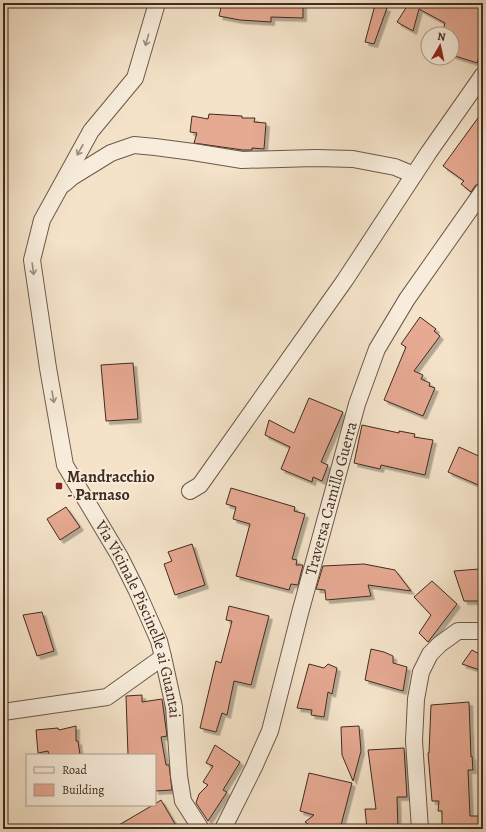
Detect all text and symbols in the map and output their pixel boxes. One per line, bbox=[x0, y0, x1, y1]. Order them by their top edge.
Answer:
north arrow bbox=[420, 26, 460, 66]
text: N bbox=[436, 29, 447, 45]
one-way arrow bbox=[142, 34, 150, 47]
one-way arrow bbox=[76, 144, 84, 156]
one-way arrow bbox=[29, 262, 37, 275]
one-way arrow bbox=[49, 390, 57, 403]
street label: Traversa Camillo Guerra bbox=[300, 418, 363, 578]
place label: Mandracchio - Parnaso bbox=[67, 466, 155, 506]
marker: Mandracchio - Parnaso bbox=[54, 481, 64, 491]
street label: Via Vicinale Piscinelle ai Guantai bbox=[89, 515, 186, 719]
legend bbox=[26, 754, 156, 806]
text: Road bbox=[62, 762, 88, 778]
text: Building bbox=[62, 782, 104, 798]

